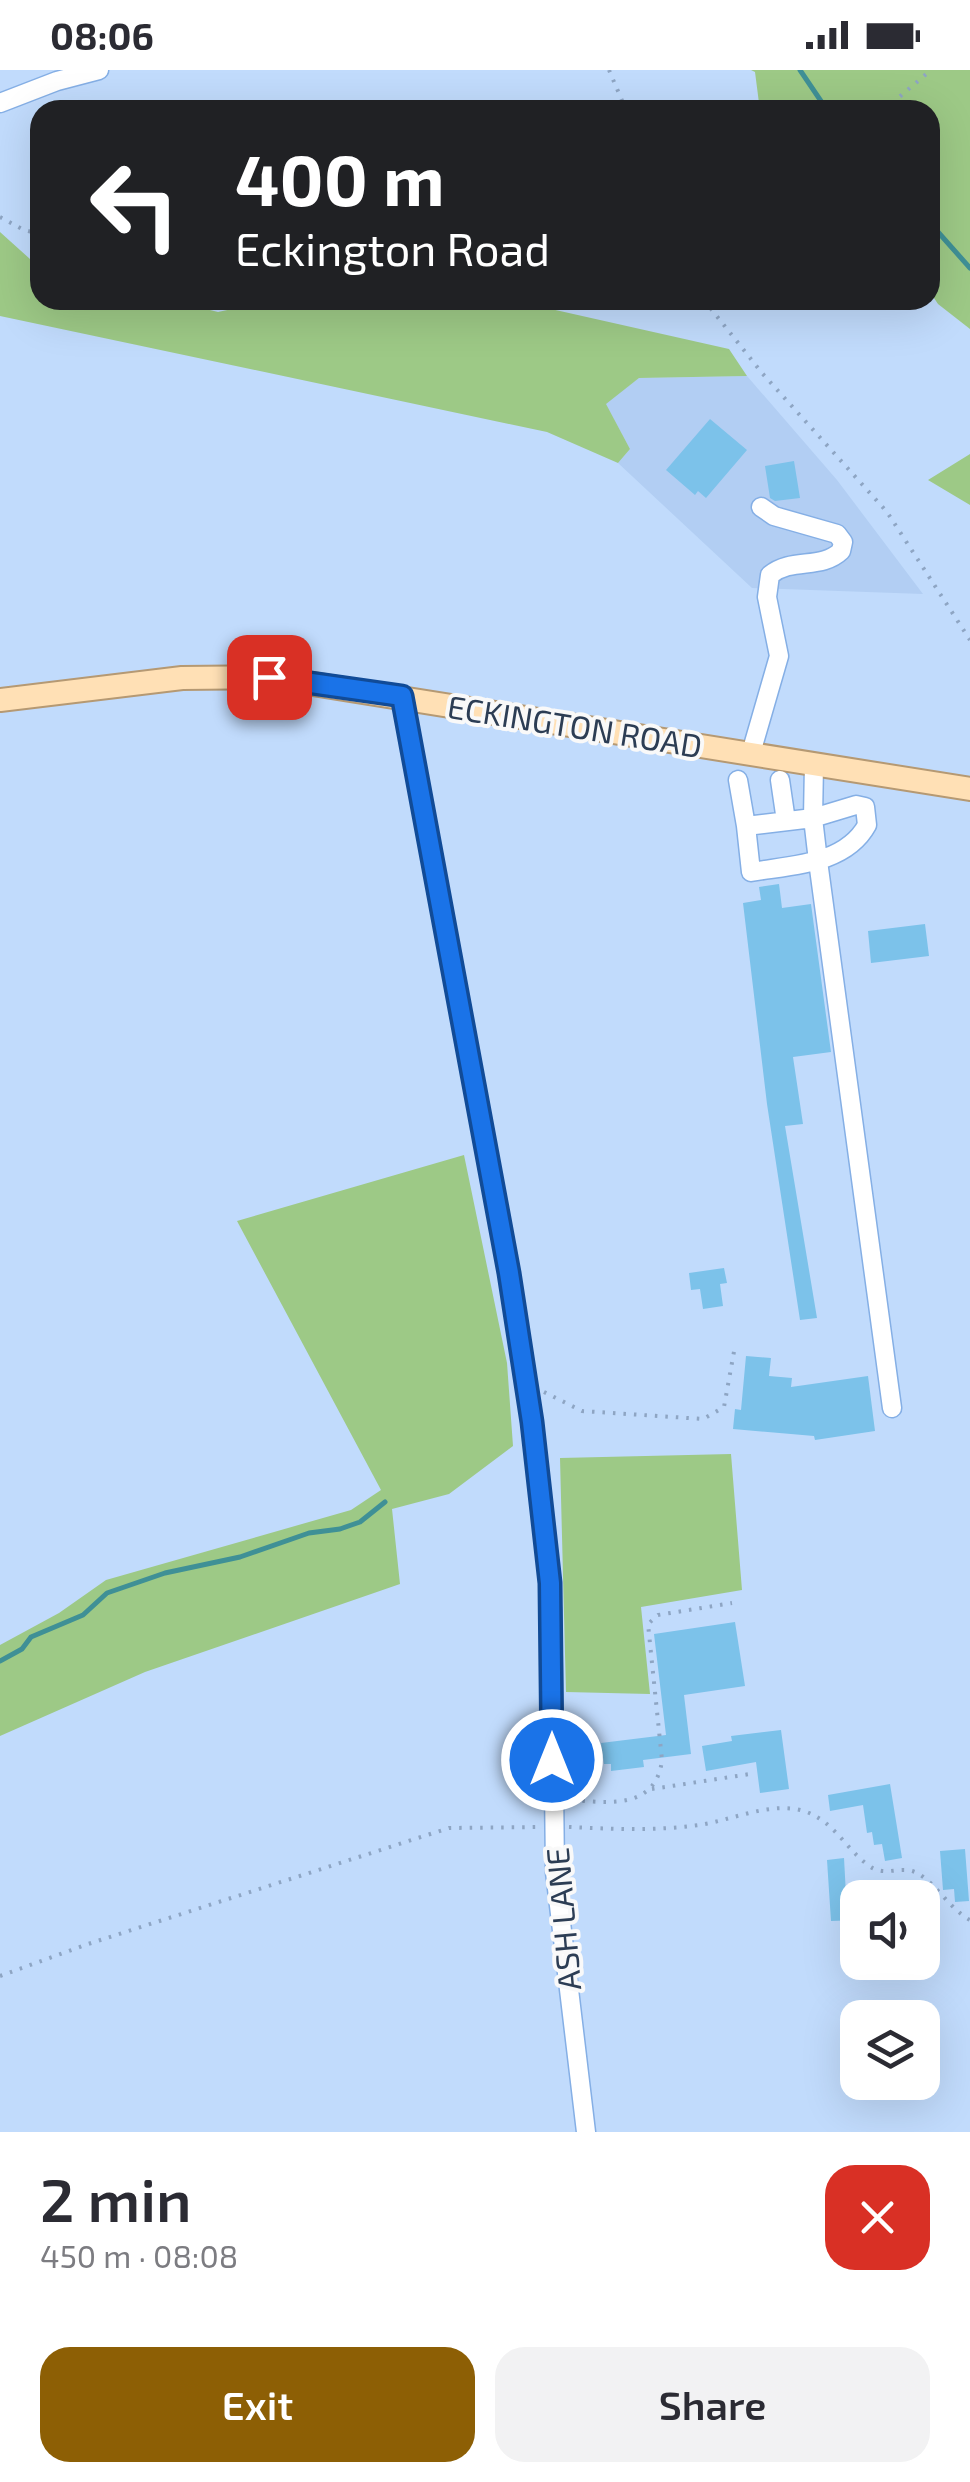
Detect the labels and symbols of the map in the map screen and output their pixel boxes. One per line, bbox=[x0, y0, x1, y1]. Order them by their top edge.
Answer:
pin bbox=[227, 635, 312, 720]
street label: ECKINGTON ROAD bbox=[445, 686, 705, 764]
position arrow bbox=[500, 1708, 604, 1812]
street label: ASH LANE bbox=[537, 1846, 587, 1992]

